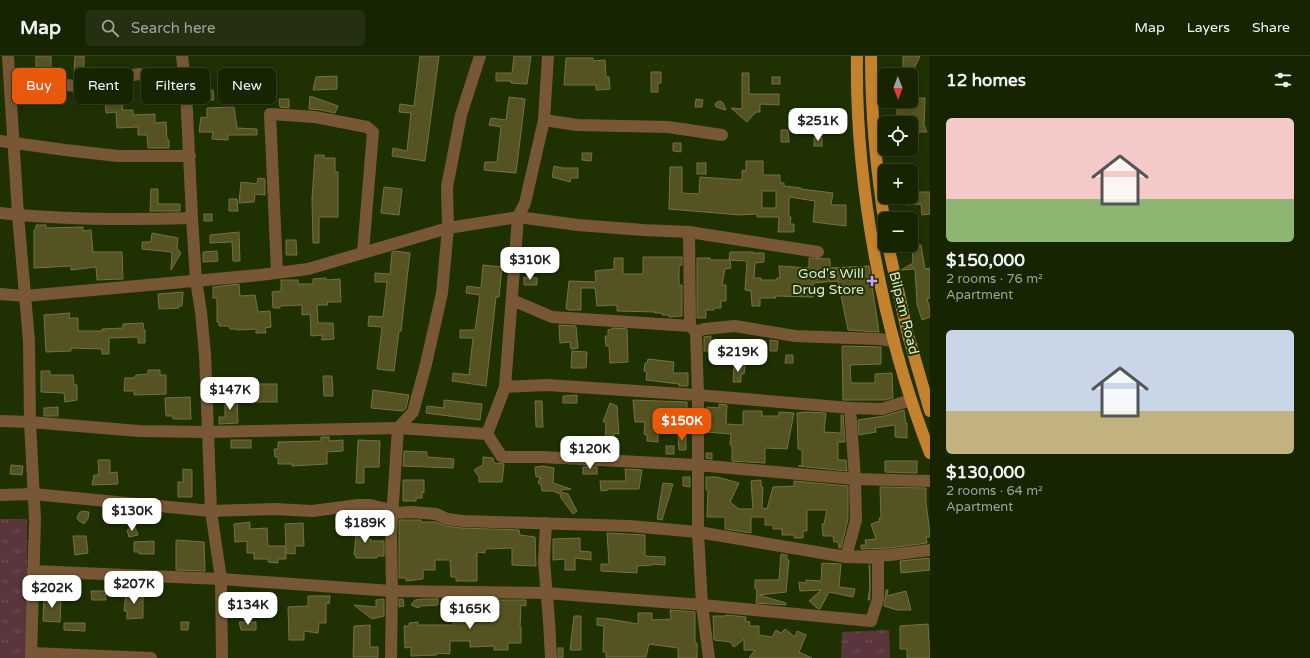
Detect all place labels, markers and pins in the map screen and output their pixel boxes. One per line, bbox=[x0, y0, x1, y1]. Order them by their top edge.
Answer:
pin: $251K bbox=[790, 108, 846, 142]
pin: $310K bbox=[502, 247, 558, 281]
place label: God's Will Drug Store bbox=[792, 265, 864, 298]
marker: God's Will Drug Store bbox=[867, 276, 877, 286]
pin: $219K bbox=[710, 339, 766, 373]
pin: $147K bbox=[202, 377, 258, 411]
pin: $150K bbox=[654, 408, 710, 442]
pin: $120K bbox=[562, 436, 618, 470]
pin: $130K bbox=[104, 498, 160, 532]
pin: $189K bbox=[337, 510, 393, 544]
pin: $207K bbox=[106, 571, 162, 605]
pin: $202K bbox=[24, 575, 80, 609]
pin: $134K bbox=[220, 592, 276, 626]
pin: $165K bbox=[442, 596, 498, 630]

